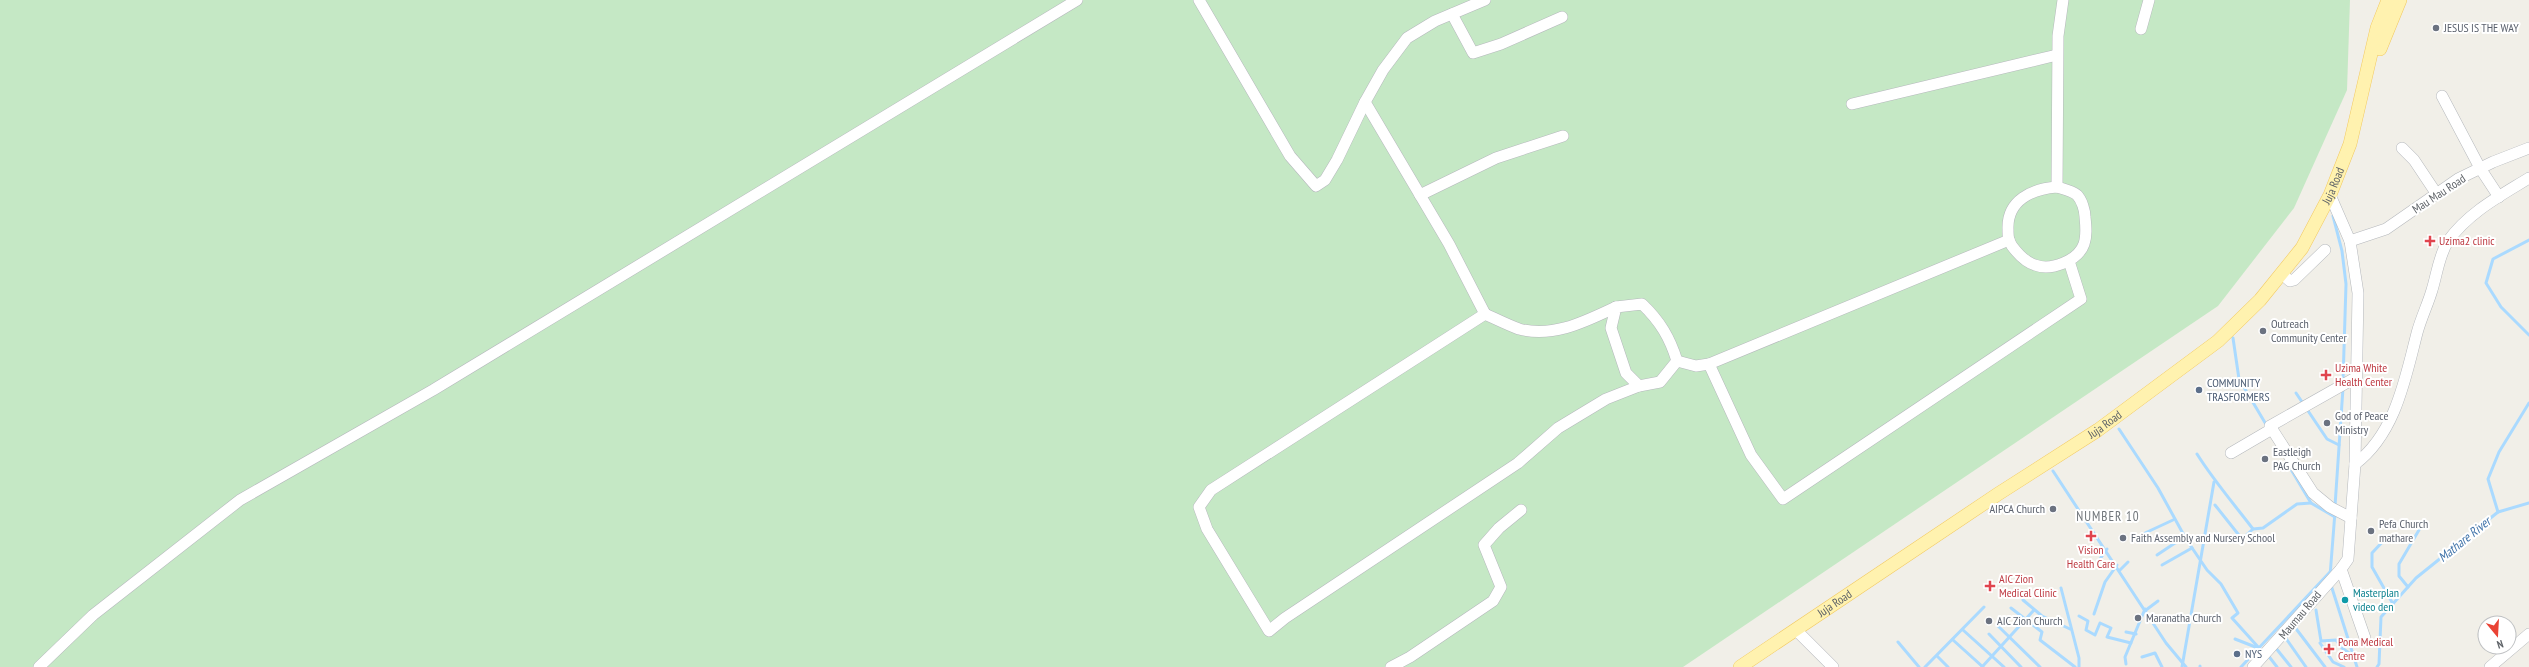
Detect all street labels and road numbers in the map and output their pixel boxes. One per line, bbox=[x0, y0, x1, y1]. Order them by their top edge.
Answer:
street label: Juja Road bbox=[2318, 165, 2347, 208]
street label: Mau Mau Road bbox=[2409, 171, 2468, 216]
street label: Juja Road bbox=[2084, 407, 2125, 442]
street label: Juja Road bbox=[1813, 586, 1855, 621]
street label: Maumau Road bbox=[2275, 587, 2324, 642]

